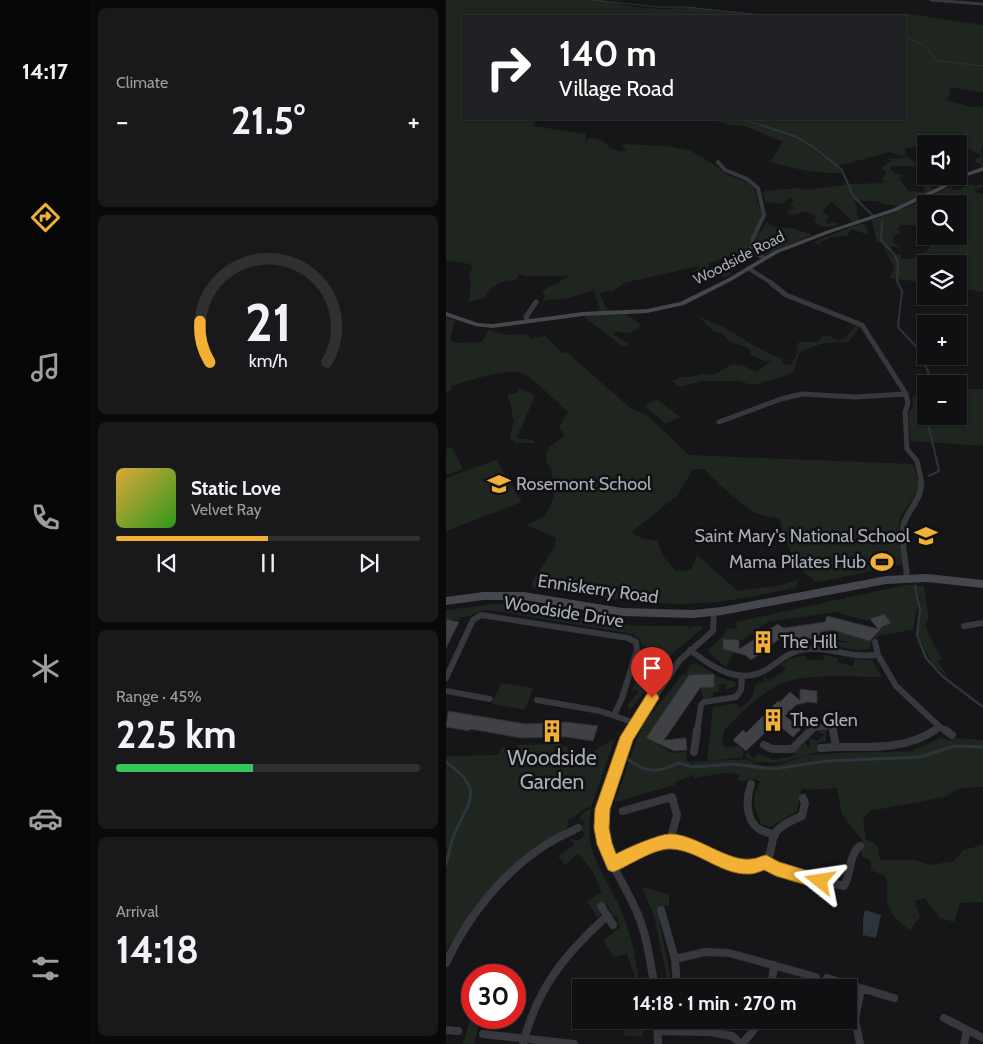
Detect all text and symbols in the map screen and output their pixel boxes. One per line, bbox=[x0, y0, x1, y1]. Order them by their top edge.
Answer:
text: 140 m bbox=[559, 32, 657, 75]
icon: right bbox=[476, 35, 541, 100]
text: 14:17 bbox=[22, 58, 68, 85]
text: Climate bbox=[116, 73, 168, 92]
text: Village Road bbox=[559, 75, 674, 102]
text: 21.5° bbox=[231, 97, 305, 144]
text: − bbox=[116, 104, 128, 138]
text: + bbox=[408, 104, 420, 138]
map controls bbox=[917, 135, 967, 425]
button: sound bbox=[917, 135, 967, 185]
button: search bbox=[917, 195, 967, 245]
icon: directions bbox=[28, 200, 63, 235]
street label: Woodside Road bbox=[690, 227, 788, 289]
button: layers bbox=[917, 255, 967, 305]
text: 21 bbox=[245, 291, 291, 354]
button: + bbox=[917, 315, 967, 365]
icon: music bbox=[28, 350, 63, 385]
text: km/h bbox=[248, 350, 288, 371]
button: − bbox=[917, 375, 967, 425]
school or university icon: Rosemont School bbox=[486, 471, 512, 497]
place label: Rosemont School bbox=[516, 473, 652, 495]
text: Static Love bbox=[191, 477, 281, 500]
icon: phone bbox=[28, 500, 63, 535]
text: Velvet Ray bbox=[191, 500, 262, 519]
school or university icon: Saint Mary's National School bbox=[913, 523, 939, 549]
place label: Saint Mary's National School bbox=[694, 525, 911, 547]
icon: previous bbox=[153, 549, 181, 577]
icon: pause bbox=[254, 549, 282, 577]
icon: next bbox=[355, 549, 383, 577]
sports icon: Mama Pilates Hub bbox=[869, 549, 895, 575]
place label: Mama Pilates Hub bbox=[729, 551, 866, 573]
street label: Enniskerry Road bbox=[536, 570, 660, 608]
street label: Woodside Drive bbox=[503, 592, 625, 632]
building icon: The Hill bbox=[750, 629, 776, 655]
place label: The Hill bbox=[780, 631, 838, 653]
pin bbox=[631, 647, 673, 698]
icon: climate bbox=[28, 651, 63, 686]
icon: arrive bbox=[638, 654, 666, 682]
text: Range · 45% bbox=[116, 687, 202, 706]
building icon: The Glen bbox=[760, 707, 786, 733]
place label: The Glen bbox=[790, 709, 858, 731]
text: 225 km bbox=[116, 711, 237, 758]
building icon: Woodside Garden bbox=[539, 718, 565, 744]
place label: Woodside Garden bbox=[507, 745, 597, 794]
icon: car bbox=[28, 801, 63, 836]
position arrow bbox=[793, 854, 845, 906]
text: Arrival bbox=[116, 902, 159, 921]
text: 14:18 bbox=[116, 926, 199, 973]
icon: filters bbox=[28, 951, 63, 986]
speed limit sign: 30 bbox=[461, 964, 526, 1029]
text: 14:18 · 1 min · 270 m bbox=[632, 992, 797, 1015]

